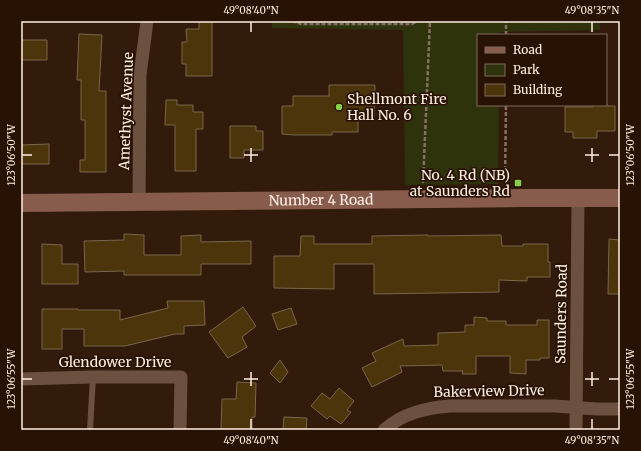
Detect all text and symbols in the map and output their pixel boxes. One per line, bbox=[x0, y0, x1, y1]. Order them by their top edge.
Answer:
text: 49°08'40"N bbox=[223, 4, 279, 17]
text: 49°08'35"N bbox=[565, 4, 619, 17]
legend bbox=[477, 34, 607, 106]
text: Road bbox=[513, 42, 542, 57]
street label: Amethyst Avenue bbox=[115, 52, 137, 171]
text: Park bbox=[513, 62, 540, 77]
text: Building bbox=[513, 82, 563, 97]
place label: Shellmont Fire Hall No. 6 bbox=[347, 90, 446, 124]
marker: Shellmont Fire Hall No. 6 bbox=[334, 102, 344, 112]
text: 123°06'50"W bbox=[5, 123, 18, 186]
text: 123°06'50"W bbox=[624, 123, 637, 186]
place label: No. 4 Rd (NB) at Saunders Rd bbox=[410, 166, 511, 200]
marker: No. 4 Rd (NB) at Saunders Rd bbox=[513, 178, 523, 188]
street label: Number 4 Road bbox=[269, 190, 374, 210]
street label: Saunders Road bbox=[551, 263, 571, 364]
text: 123°06'55"W bbox=[5, 348, 18, 409]
text: 123°06'55"W bbox=[624, 348, 637, 409]
street label: Glendower Drive bbox=[59, 353, 171, 371]
street label: Bakerview Drive bbox=[433, 381, 545, 401]
text: 49°08'40"N bbox=[223, 434, 279, 447]
text: 49°08'35"N bbox=[565, 434, 619, 447]

